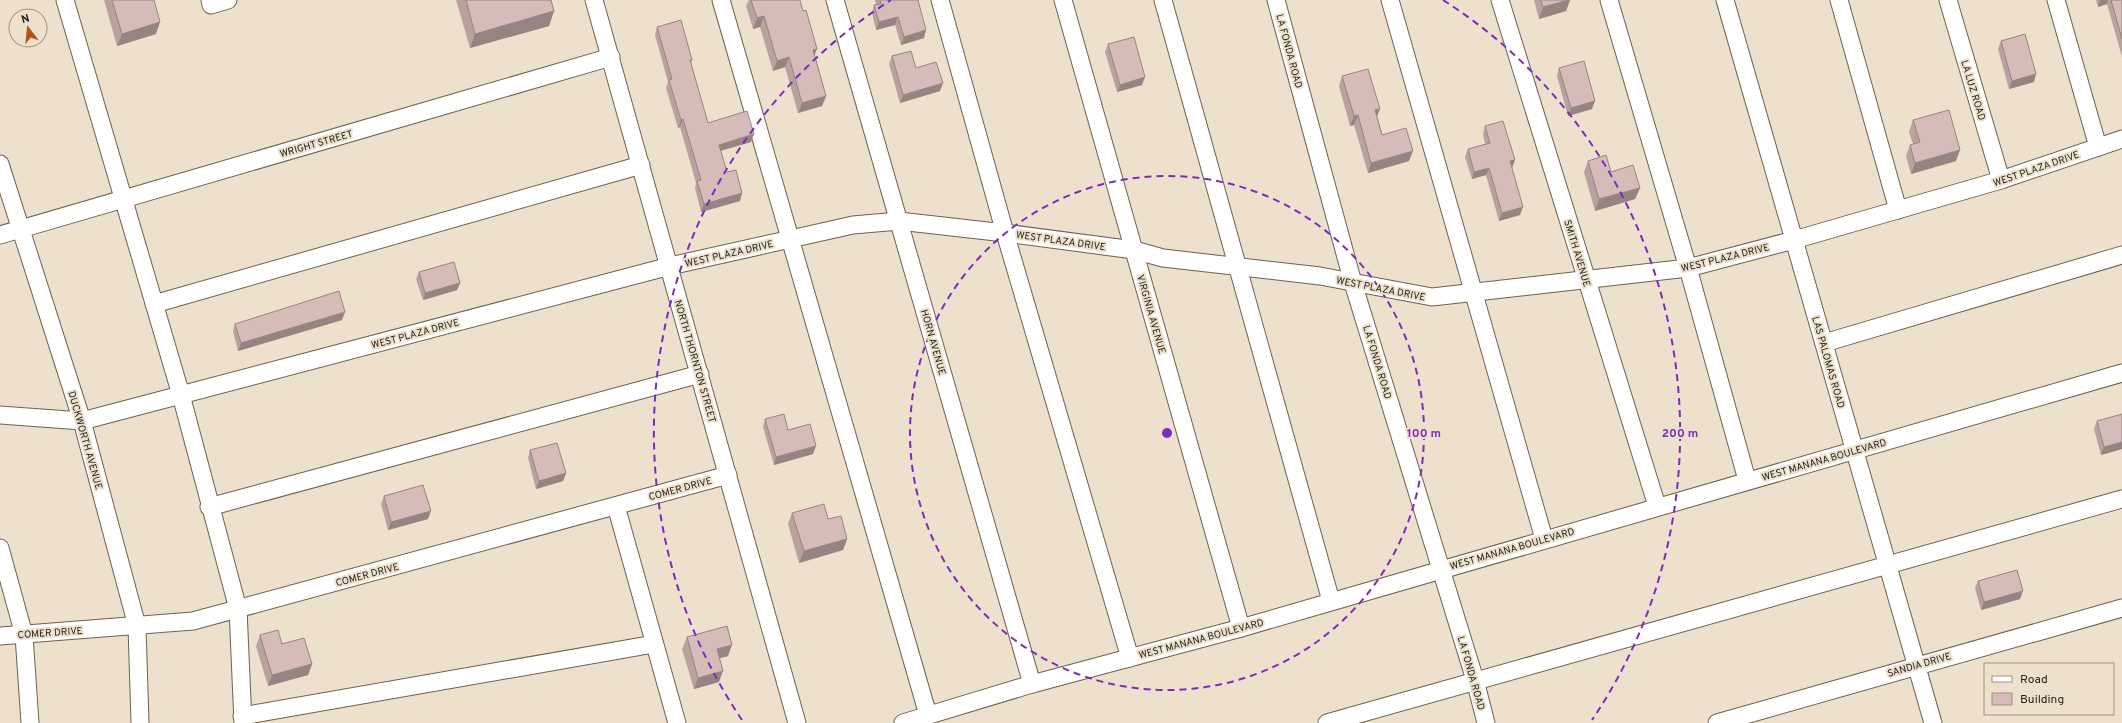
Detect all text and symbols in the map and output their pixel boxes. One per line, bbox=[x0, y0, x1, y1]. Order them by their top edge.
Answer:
north arrow bbox=[8, 8, 48, 48]
text: N bbox=[20, 12, 31, 27]
street label: LA FONDA ROAD bbox=[1272, 13, 1305, 90]
street label: LA LUZ ROAD bbox=[1957, 59, 1988, 122]
street label: WRIGHT STREET bbox=[278, 128, 355, 161]
street label: WEST PLAZA DRIVE bbox=[1992, 149, 2081, 190]
street label: SMITH AVENUE bbox=[1560, 218, 1593, 289]
street label: WEST PLAZA DRIVE bbox=[1015, 229, 1106, 254]
street label: WEST PLAZA DRIVE bbox=[684, 238, 775, 271]
street label: WEST PLAZA DRIVE bbox=[1680, 241, 1771, 276]
street label: VIRGINIA AVENUE bbox=[1133, 273, 1168, 355]
street label: WEST PLAZA DRIVE bbox=[1335, 274, 1426, 304]
street label: NORTH THORNTON STREET bbox=[671, 298, 718, 425]
street label: HORN AVENUE bbox=[917, 308, 948, 377]
street label: LAS PALOMAS ROAD bbox=[1808, 315, 1847, 410]
street label: WEST PLAZA DRIVE bbox=[370, 316, 461, 352]
street label: LA FONDA ROAD bbox=[1359, 324, 1394, 401]
street label: DUCKWORTH AVENUE bbox=[64, 390, 105, 491]
centre of rings bbox=[1160, 426, 1174, 440]
text: 100 m bbox=[1407, 426, 1441, 442]
text: 200 m bbox=[1662, 426, 1698, 442]
street label: WEST MANANA BOULEVARD bbox=[1761, 436, 1888, 484]
street label: COMER DRIVE bbox=[647, 475, 713, 504]
street label: WEST MANANA BOULEVARD bbox=[1449, 525, 1576, 573]
street label: COMER DRIVE bbox=[334, 561, 400, 590]
street label: WEST MANANA BOULEVARD bbox=[1137, 616, 1266, 662]
street label: COMER DRIVE bbox=[17, 625, 83, 642]
street label: LA FONDA ROAD bbox=[1454, 635, 1487, 712]
street label: SANDIA DRIVE bbox=[1886, 650, 1953, 681]
legend bbox=[1984, 663, 2114, 715]
text: Road bbox=[2020, 672, 2048, 688]
text: Building bbox=[2020, 692, 2064, 708]

